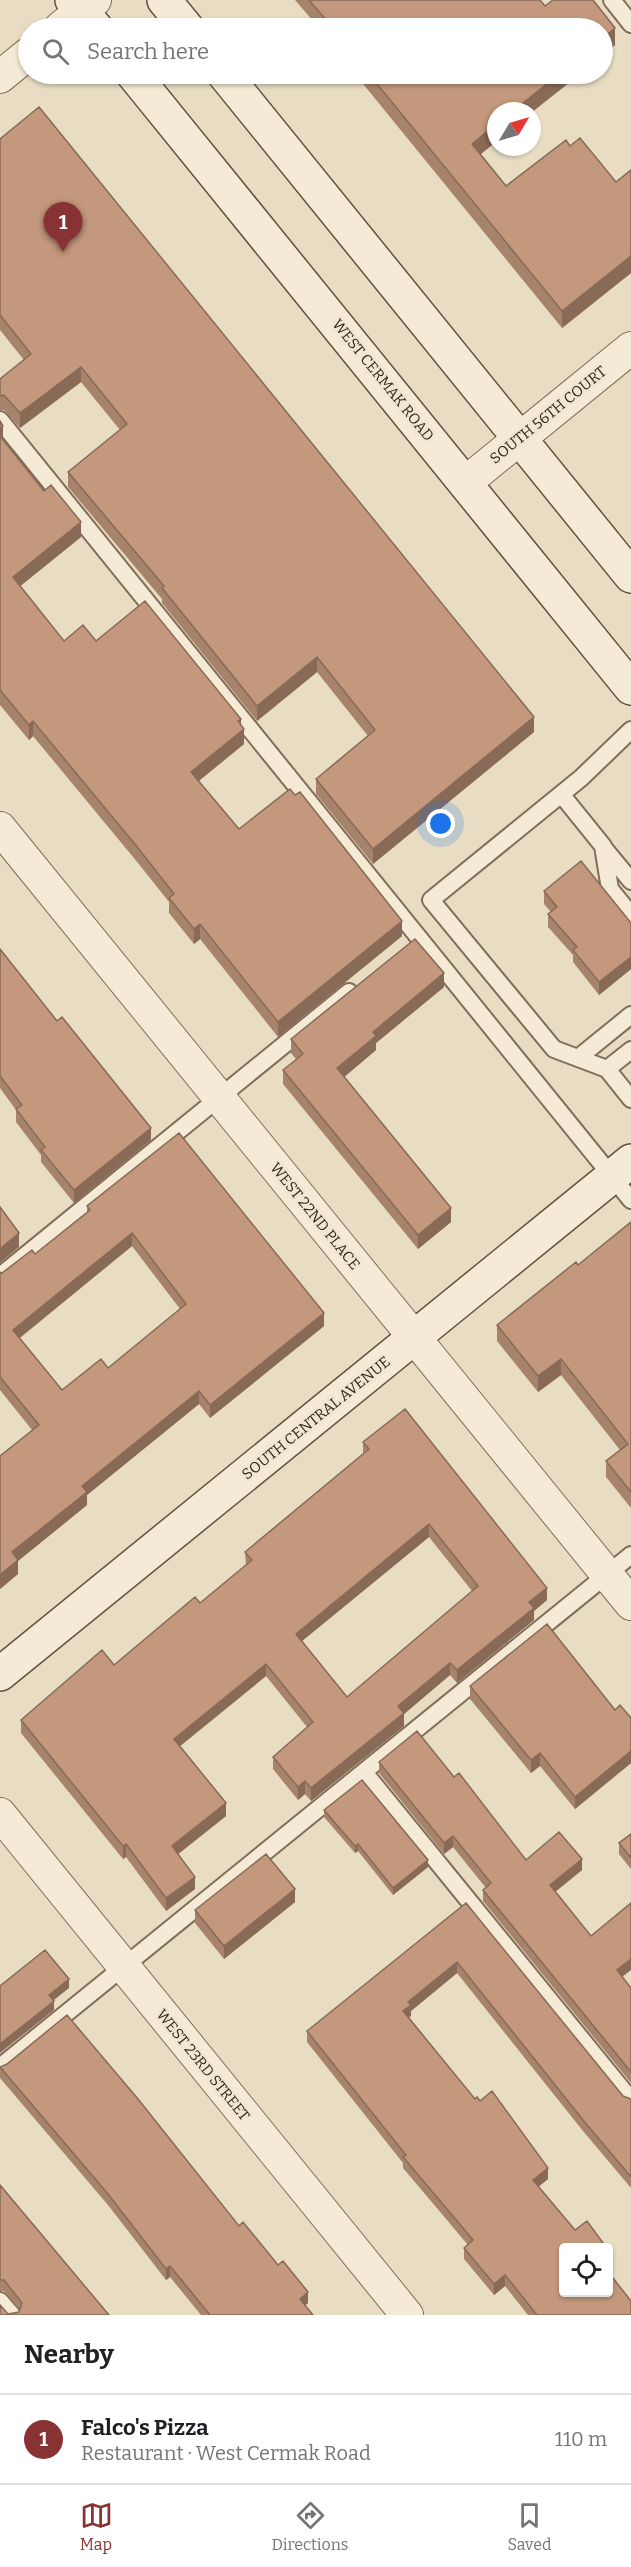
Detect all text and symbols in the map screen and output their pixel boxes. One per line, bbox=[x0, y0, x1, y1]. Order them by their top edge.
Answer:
search box bbox=[18, 18, 613, 84]
icon: search bbox=[39, 35, 72, 68]
text: Search here bbox=[87, 38, 209, 65]
north arrow bbox=[487, 102, 541, 156]
pin: 1 bbox=[44, 202, 82, 252]
street label: WEST CERMAK ROAD bbox=[328, 315, 438, 445]
street label: SOUTH 56TH COURT bbox=[486, 362, 610, 468]
your location bbox=[426, 809, 455, 838]
street label: WEST 22ND PLACE bbox=[266, 1159, 364, 1273]
street label: SOUTH CENTRAL AVENUE bbox=[238, 1353, 394, 1483]
street label: WEST 23RD STREET bbox=[153, 2006, 254, 2125]
map controls bbox=[559, 2243, 613, 2297]
button: locate bbox=[559, 2243, 613, 2297]
text: Nearby bbox=[24, 2339, 114, 2370]
text: Falco's Pizza bbox=[81, 2414, 209, 2441]
text: 1 bbox=[39, 2427, 48, 2451]
text: 110 m bbox=[555, 2427, 607, 2451]
text: Restaurant · West Cermak Road bbox=[81, 2441, 371, 2465]
tab: Map bbox=[80, 2499, 113, 2554]
tab: Directions bbox=[272, 2499, 349, 2554]
tab: Saved bbox=[508, 2499, 551, 2554]

